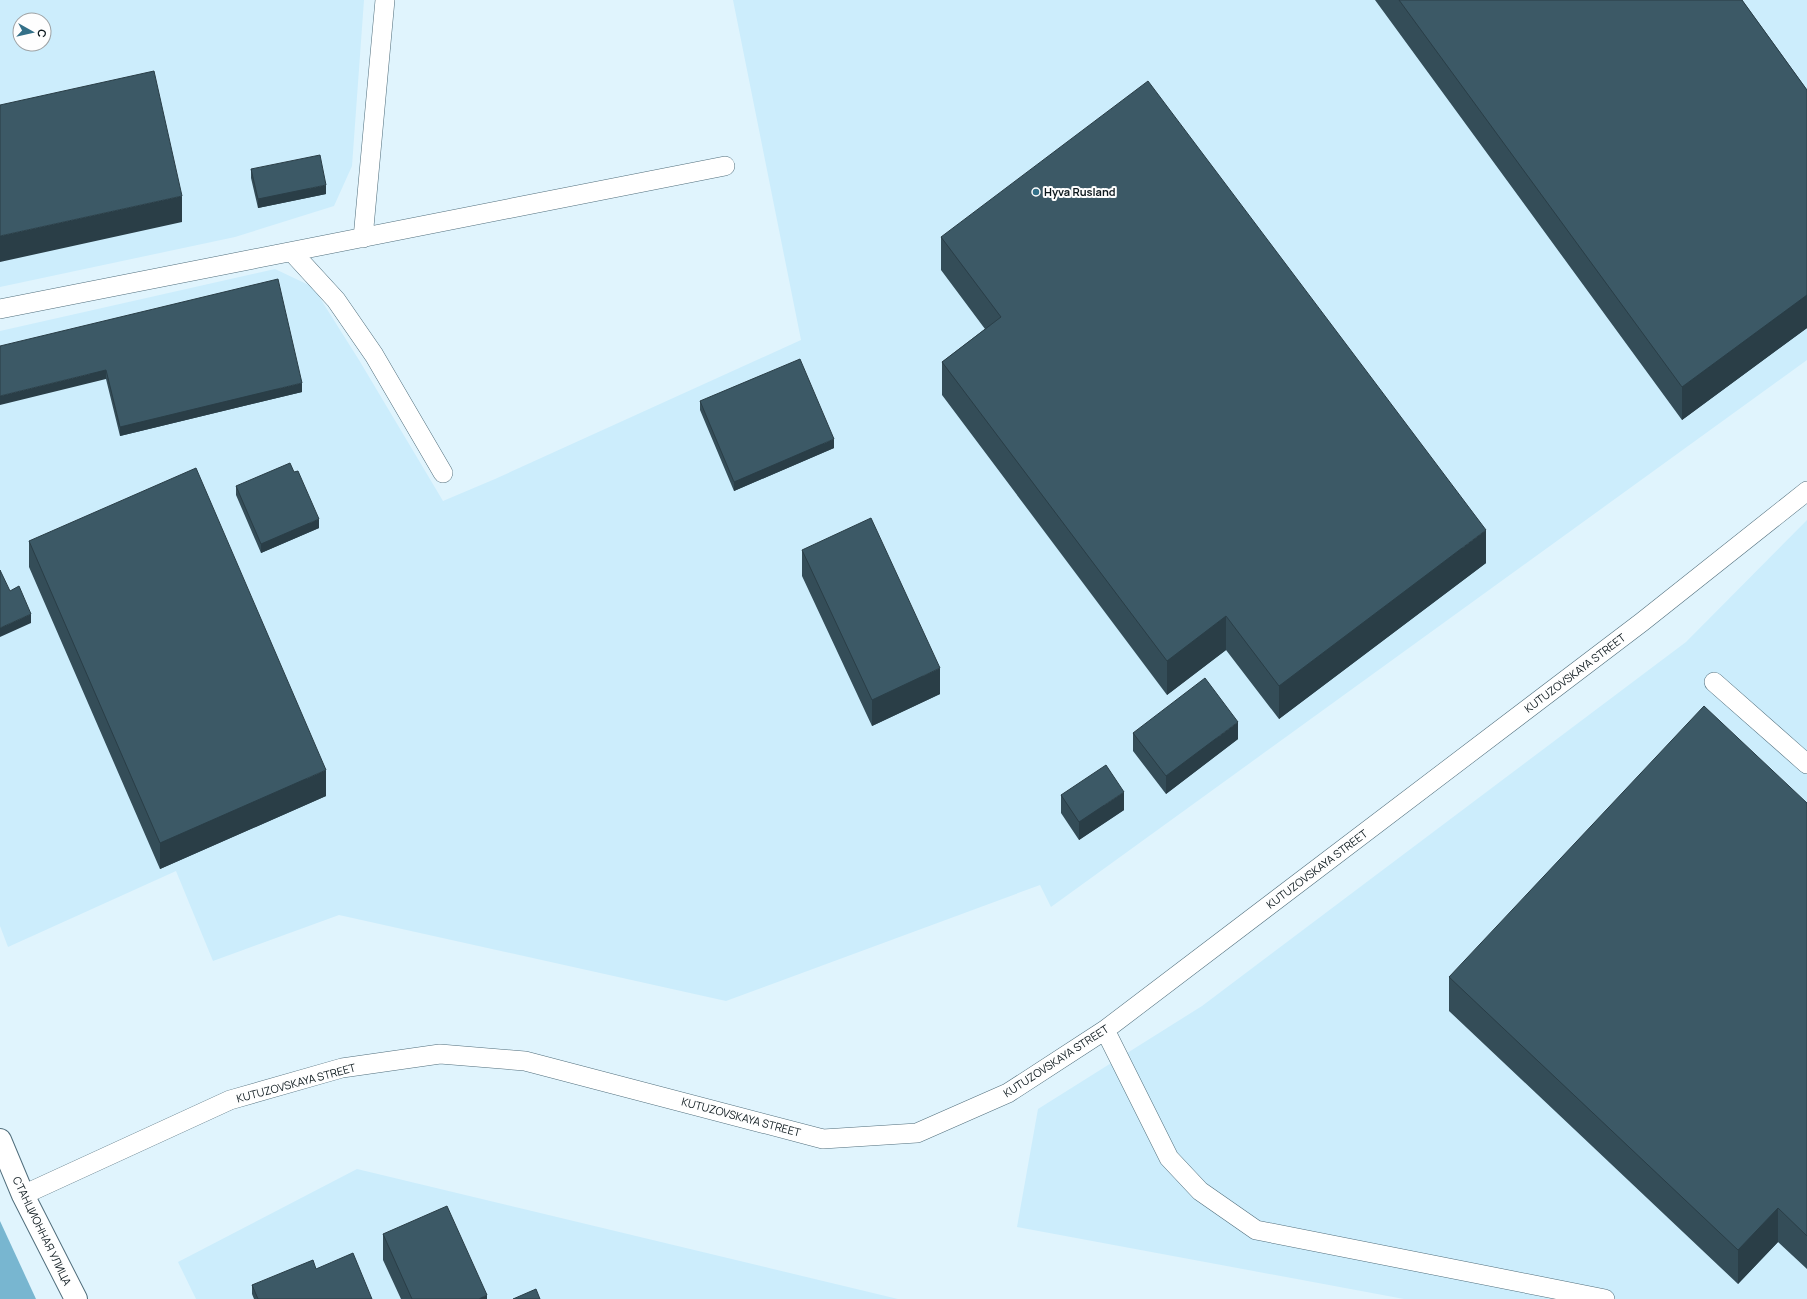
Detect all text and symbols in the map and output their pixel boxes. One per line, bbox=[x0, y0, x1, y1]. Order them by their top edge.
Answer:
north arrow bbox=[12, 12, 52, 52]
text: С bbox=[34, 28, 50, 39]
place label: Hyva Rusland bbox=[1044, 184, 1116, 199]
marker: Hyva Rusland bbox=[1031, 187, 1041, 197]
street label: KUTUZOVSKAYA STREET bbox=[1521, 629, 1629, 716]
street label: KUTUZOVSKAYA STREET bbox=[1263, 825, 1371, 912]
street label: KUTUZOVSKAYA STREET bbox=[1000, 1021, 1112, 1100]
street label: KUTUZOVSKAYA STREET bbox=[235, 1059, 358, 1106]
street label: KUTUZOVSKAYA STREET bbox=[680, 1093, 803, 1140]
street label: СТАНЦИОННАЯ УЛИЦА bbox=[10, 1174, 75, 1288]

